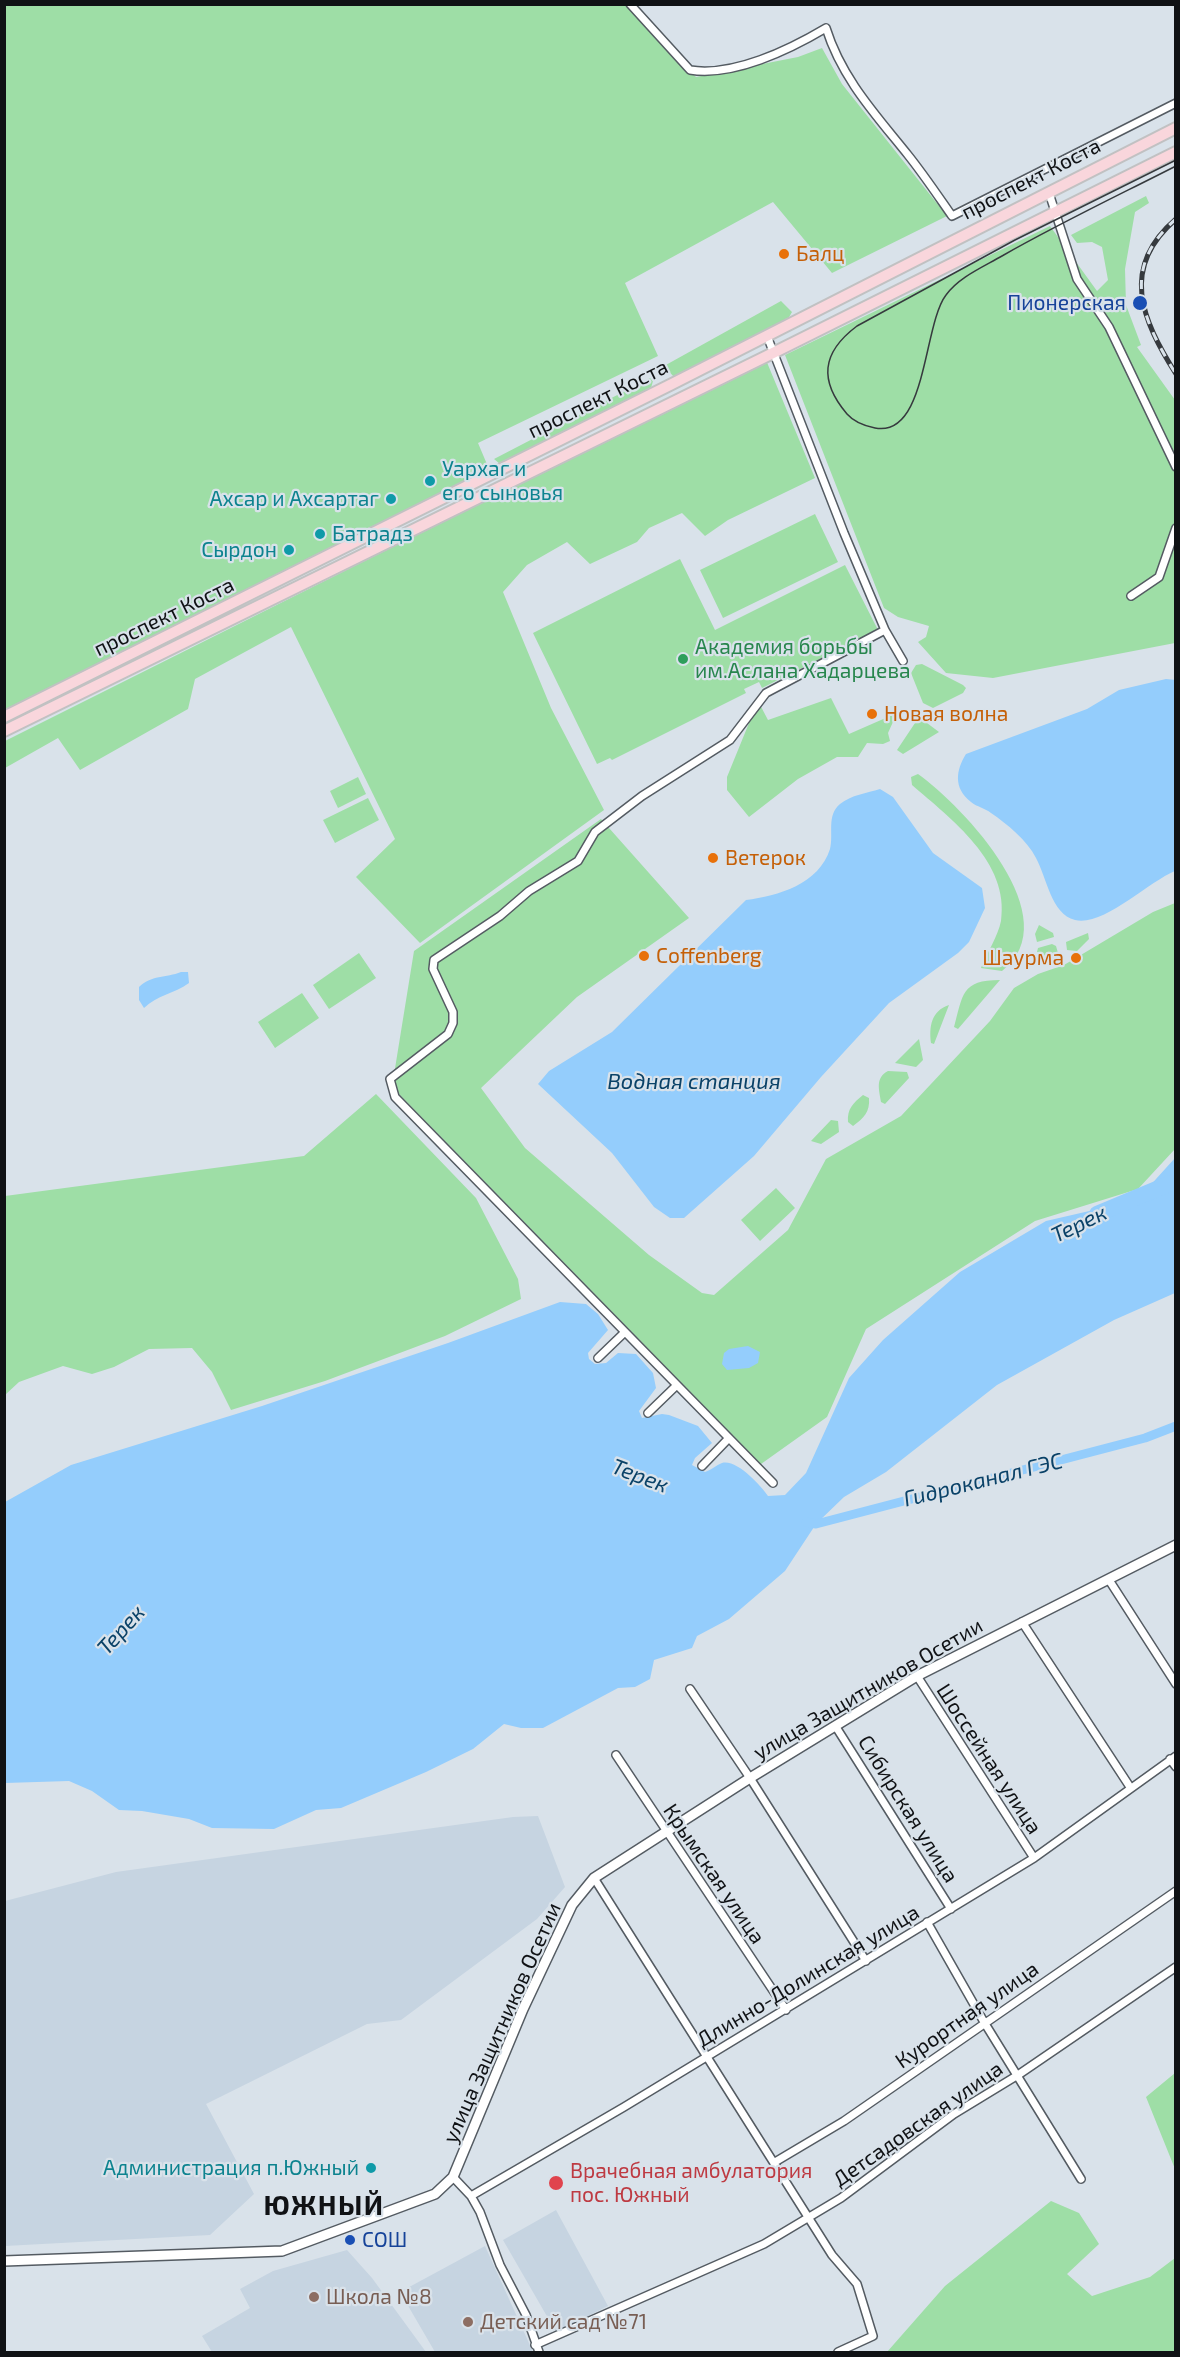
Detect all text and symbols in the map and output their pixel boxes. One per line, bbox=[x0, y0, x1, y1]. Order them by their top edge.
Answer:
street label: проспект Коста bbox=[957, 133, 1105, 225]
place label: Балц bbox=[796, 241, 844, 267]
marker: Балц bbox=[777, 247, 791, 261]
place label: Пионерская bbox=[1007, 290, 1126, 316]
marker: Пионерская bbox=[1131, 294, 1149, 312]
street label: проспект Коста bbox=[524, 354, 672, 444]
place label: Уархаг и его сыновья bbox=[442, 456, 563, 506]
marker: Уархаг и его сыновья bbox=[423, 474, 437, 488]
place label: Ахсар и Ахсартаг bbox=[209, 486, 379, 512]
marker: Ахсар и Ахсартаг bbox=[384, 492, 398, 506]
place label: Батрадз bbox=[332, 521, 413, 547]
marker: Батрадз bbox=[313, 527, 327, 541]
place label: Сырдон bbox=[201, 537, 277, 563]
marker: Сырдон bbox=[282, 543, 296, 557]
street label: проспект Коста bbox=[90, 572, 238, 662]
place label: Академия борьбы им.Аслана Хадарцева bbox=[695, 634, 911, 684]
marker: Академия борьбы им.Аслана Хадарцева bbox=[676, 652, 690, 666]
place label: Новая волна bbox=[884, 701, 1008, 727]
marker: Новая волна bbox=[865, 707, 879, 721]
place label: Ветерок bbox=[725, 845, 806, 871]
marker: Ветерок bbox=[706, 851, 720, 865]
place label: Coffenberg bbox=[656, 943, 761, 969]
place label: Шаурма bbox=[982, 945, 1064, 971]
marker: Coffenberg bbox=[637, 949, 651, 963]
marker: Шаурма bbox=[1069, 951, 1083, 965]
water label: Водная станция bbox=[607, 1069, 781, 1095]
water label: Терек bbox=[1047, 1199, 1111, 1249]
water label: Гидроканал ГЭС bbox=[901, 1447, 1065, 1513]
water label: Терек bbox=[608, 1453, 672, 1499]
water label: Терек bbox=[92, 1599, 150, 1661]
street label: улица Защитников Осетии bbox=[749, 1613, 987, 1765]
street label: Шоссейная улица bbox=[931, 1679, 1047, 1839]
street label: Сибирская улица bbox=[853, 1731, 963, 1887]
street label: Крымская улица bbox=[658, 1799, 770, 1949]
street label: улица Защитников Осетии bbox=[437, 1899, 567, 2147]
street label: Длинно-Долинская улица bbox=[692, 1900, 924, 2052]
street label: Курортная улица bbox=[891, 1956, 1043, 2074]
street label: Детсадовская улица bbox=[828, 2056, 1008, 2192]
place label: Администрация п.Южный bbox=[103, 2155, 359, 2181]
place label: Врачебная амбулатория пос. Южный bbox=[570, 2158, 812, 2208]
marker: Администрация п.Южный bbox=[364, 2161, 378, 2175]
marker: Врачебная амбулатория пос. Южный bbox=[547, 2174, 565, 2192]
district label: ЮЖНЫЙ bbox=[263, 2190, 385, 2222]
place label: СОШ bbox=[362, 2227, 407, 2253]
marker: СОШ bbox=[343, 2233, 357, 2247]
place label: Школа №8 bbox=[326, 2284, 432, 2310]
marker: Школа №8 bbox=[307, 2290, 321, 2304]
place label: Детский сад №71 bbox=[480, 2309, 647, 2335]
marker: Детский сад №71 bbox=[461, 2315, 475, 2329]

